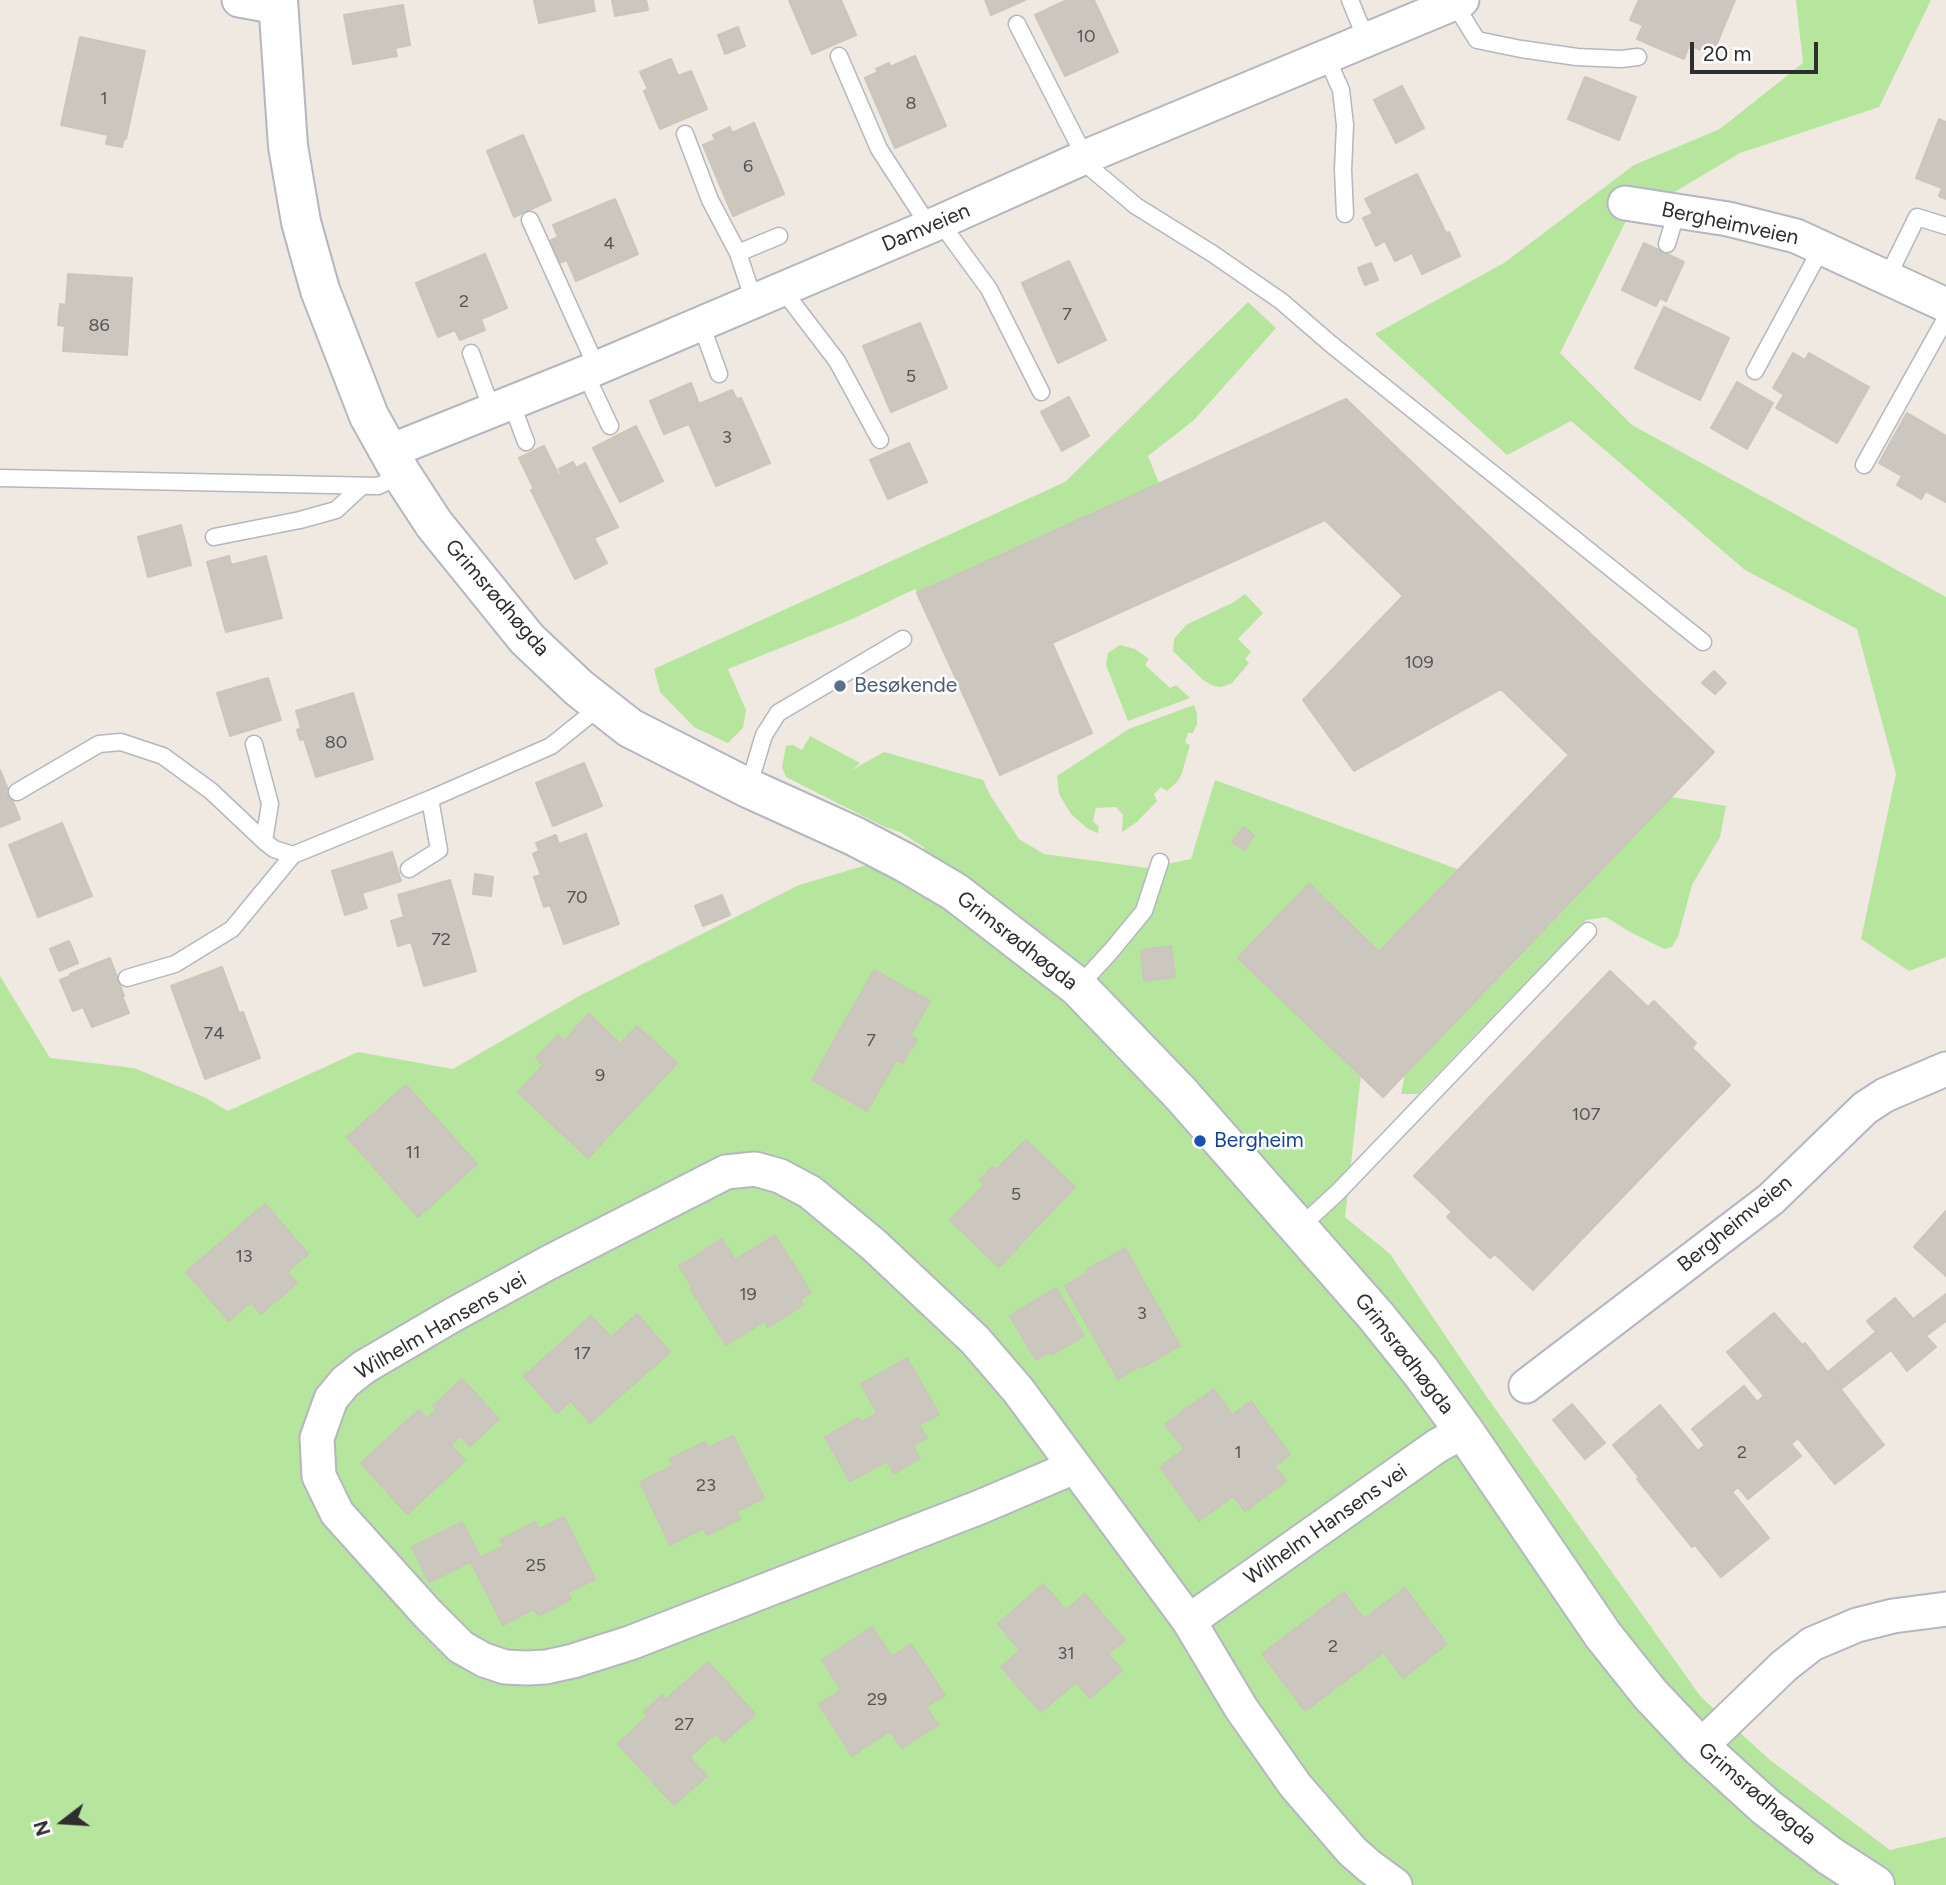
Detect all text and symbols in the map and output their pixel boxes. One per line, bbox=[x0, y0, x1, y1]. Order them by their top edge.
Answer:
house number: 10 bbox=[1077, 26, 1095, 48]
scale bar bbox=[1694, 28, 1822, 72]
text: 20 m bbox=[1703, 41, 1751, 66]
house number: 1 bbox=[100, 88, 108, 110]
house number: 8 bbox=[905, 93, 917, 115]
house number: 6 bbox=[743, 156, 753, 178]
street label: Bergheimveien bbox=[1659, 197, 1801, 251]
street label: Damveien bbox=[878, 198, 974, 258]
house number: 4 bbox=[603, 233, 615, 255]
house number: 2 bbox=[459, 291, 469, 313]
house number: 7 bbox=[1062, 304, 1072, 326]
house number: 86 bbox=[88, 315, 110, 337]
house number: 5 bbox=[906, 366, 916, 388]
house number: 3 bbox=[722, 427, 732, 449]
street label: Grimsrødhøgda bbox=[439, 535, 555, 661]
house number: 109 bbox=[1404, 652, 1434, 674]
place label: Besøkende bbox=[854, 673, 957, 699]
marker: Besøkende bbox=[832, 678, 848, 694]
house number: 80 bbox=[325, 732, 347, 754]
street label: Grimsrødhøgda bbox=[952, 886, 1082, 996]
house number: 70 bbox=[566, 887, 588, 909]
house number: 72 bbox=[431, 929, 451, 951]
house number: 74 bbox=[204, 1023, 224, 1045]
house number: 7 bbox=[866, 1030, 876, 1052]
house number: 9 bbox=[595, 1065, 605, 1087]
house number: 107 bbox=[1572, 1104, 1600, 1126]
place label: Bergheim bbox=[1214, 1128, 1304, 1154]
marker: Bergheim bbox=[1192, 1133, 1208, 1149]
house number: 11 bbox=[406, 1142, 420, 1164]
street label: Bergheimveien bbox=[1673, 1170, 1797, 1278]
house number: 5 bbox=[1011, 1184, 1021, 1206]
house number: 13 bbox=[235, 1246, 253, 1268]
street label: Wilhelm Hansens vei bbox=[351, 1267, 531, 1385]
house number: 19 bbox=[739, 1284, 757, 1306]
street label: Grimsrødhøgda bbox=[1349, 1289, 1459, 1419]
house number: 3 bbox=[1137, 1303, 1147, 1325]
house number: 17 bbox=[573, 1343, 591, 1365]
house number: 1 bbox=[1234, 1442, 1242, 1464]
house number: 2 bbox=[1737, 1442, 1747, 1464]
street label: Wilhelm Hansens vei bbox=[1239, 1459, 1413, 1591]
house number: 23 bbox=[696, 1475, 716, 1497]
house number: 25 bbox=[526, 1555, 546, 1577]
house number: 2 bbox=[1328, 1636, 1338, 1658]
house number: 31 bbox=[1057, 1643, 1075, 1665]
house number: 29 bbox=[867, 1689, 887, 1711]
house number: 27 bbox=[674, 1714, 694, 1736]
street label: Grimsrødhøgda bbox=[1693, 1737, 1821, 1851]
north arrow bbox=[28, 1787, 98, 1857]
text: N bbox=[29, 1818, 56, 1839]

